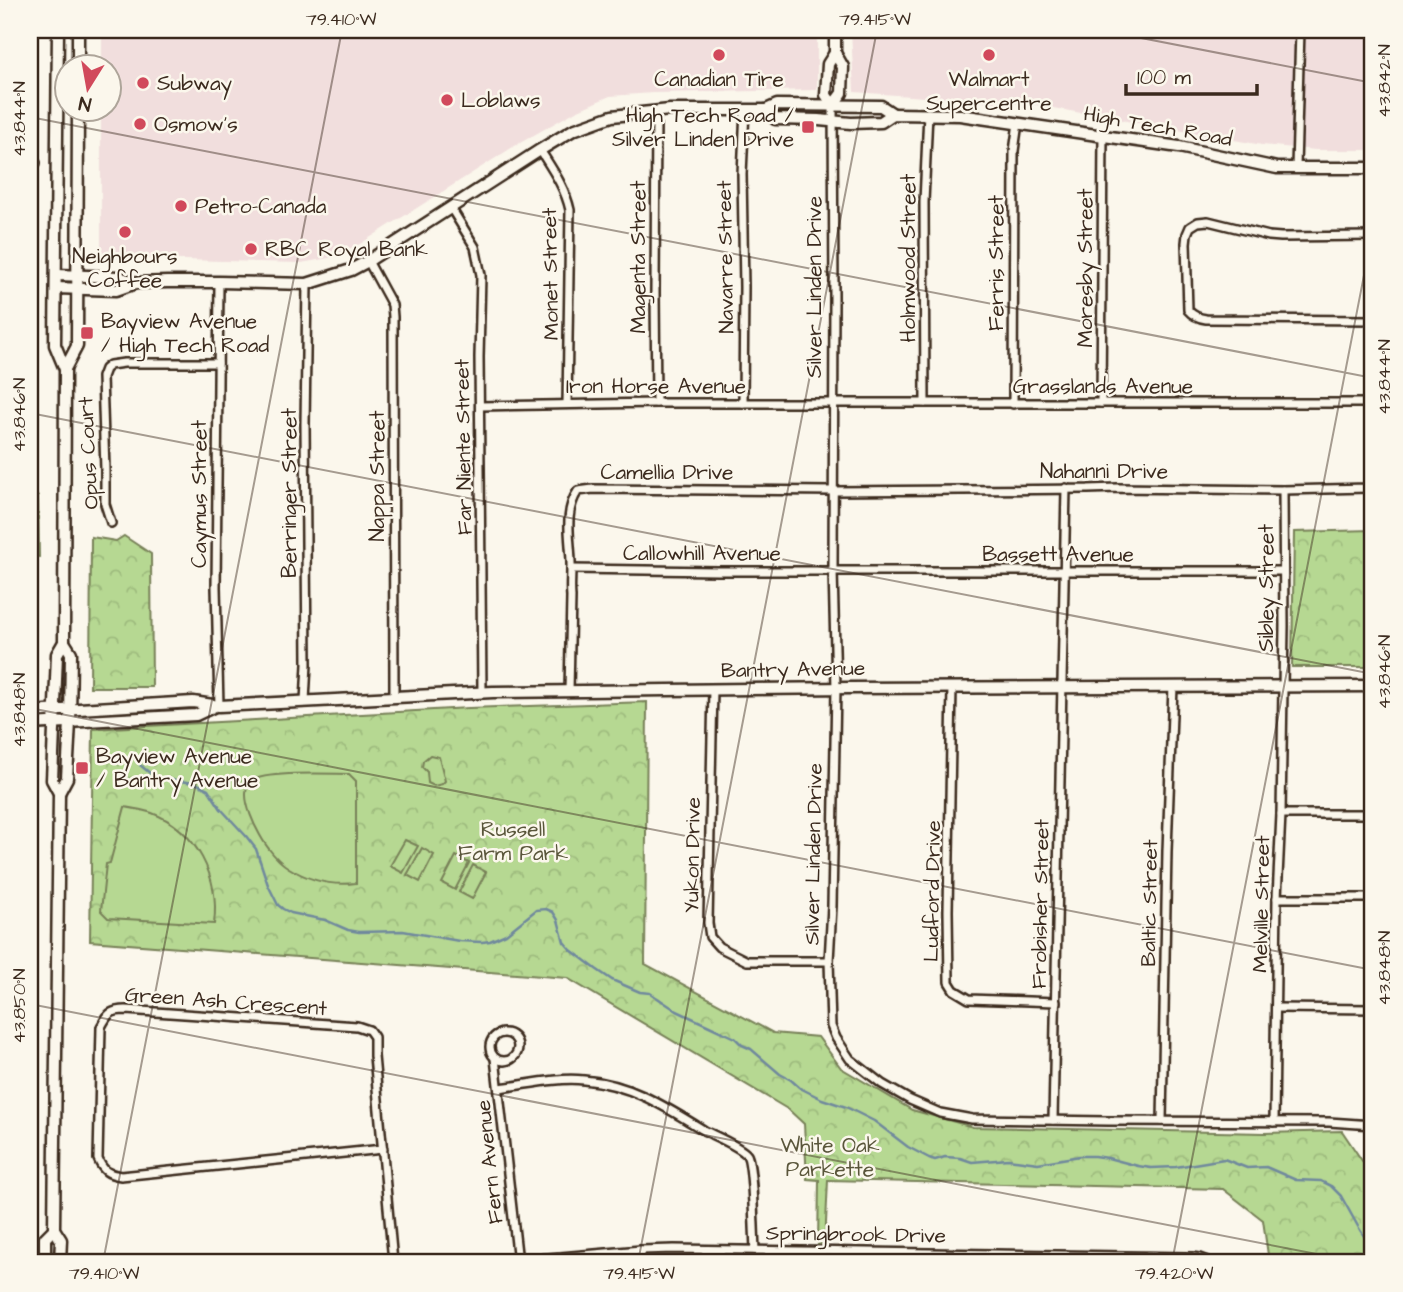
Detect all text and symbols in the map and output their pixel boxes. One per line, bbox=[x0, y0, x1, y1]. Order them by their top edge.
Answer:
text: 79.410°W bbox=[306, 7, 376, 32]
text: 79.415°W bbox=[839, 7, 911, 32]
text: 43.842°N bbox=[1372, 44, 1397, 118]
marker: Canadian Tire bbox=[711, 47, 727, 63]
marker: Walmart Supercentre bbox=[981, 47, 997, 63]
north arrow bbox=[52, 52, 122, 122]
scale bar bbox=[1126, 52, 1258, 96]
text: 100 m bbox=[1137, 63, 1192, 92]
place label: Canadian Tire bbox=[654, 65, 784, 94]
place label: Walmart Supercentre bbox=[926, 65, 1052, 119]
place label: Subway bbox=[157, 69, 233, 100]
marker: Subway bbox=[135, 75, 151, 91]
text: 43.844°N bbox=[7, 81, 32, 157]
place label: Loblaws bbox=[461, 86, 541, 115]
text: N bbox=[77, 89, 93, 118]
marker: Loblaws bbox=[439, 92, 455, 108]
street label: High Tech Road bbox=[1081, 99, 1235, 156]
place label: High Tech Road / Silver Linden Drive bbox=[612, 101, 794, 154]
place label: Osmow's bbox=[154, 110, 238, 139]
marker: Osmow's bbox=[132, 116, 148, 132]
marker: High Tech Road / Silver Linden Drive bbox=[800, 119, 816, 135]
street label: Holmwood Street bbox=[894, 173, 923, 342]
street label: Magenta Street bbox=[624, 180, 655, 334]
street label: Navarre Street bbox=[710, 180, 741, 334]
street label: Moresby Street bbox=[1071, 188, 1102, 348]
place label: Petro-Canada bbox=[195, 192, 327, 221]
street label: Ferris Street bbox=[982, 195, 1011, 331]
street label: Silver Linden Drive bbox=[800, 196, 829, 378]
marker: Petro-Canada bbox=[173, 198, 189, 214]
street label: Monet Street bbox=[535, 207, 566, 341]
marker: Neighbours Coffee bbox=[117, 224, 133, 240]
place label: RBC Royal Bank bbox=[265, 235, 428, 266]
marker: RBC Royal Bank bbox=[243, 241, 259, 257]
place label: Neighbours Coffee bbox=[72, 242, 178, 295]
place label: Bayview Avenue / High Tech Road bbox=[101, 307, 270, 362]
marker: Bayview Avenue / High Tech Road bbox=[79, 325, 95, 341]
text: 43.844°N bbox=[1372, 339, 1397, 415]
street label: Far Niente Street bbox=[447, 358, 480, 535]
street label: Iron Horse Avenue bbox=[566, 372, 746, 401]
street label: Grasslands Avenue bbox=[1013, 372, 1193, 401]
text: 43.846°N bbox=[7, 378, 32, 452]
street label: Opus Court bbox=[71, 395, 107, 510]
street label: Berringer Street bbox=[275, 407, 306, 578]
street label: Nappa Street bbox=[363, 410, 393, 542]
street label: Caymus Street bbox=[185, 420, 216, 568]
street label: Nahanni Drive bbox=[1040, 457, 1168, 486]
street label: Camellia Drive bbox=[601, 458, 733, 487]
street label: Sibley Street bbox=[1252, 524, 1283, 652]
street label: Callowhill Avenue bbox=[623, 539, 781, 568]
street label: Bassett Avenue bbox=[982, 540, 1134, 569]
text: 43.846°N bbox=[1372, 635, 1397, 709]
street label: Bantry Avenue bbox=[721, 654, 865, 687]
text: 43.848°N bbox=[7, 673, 32, 747]
place label: Bayview Avenue / Bantry Avenue bbox=[96, 742, 258, 797]
marker: Bayview Avenue / Bantry Avenue bbox=[74, 760, 90, 776]
street label: Silver Linden Drive bbox=[797, 763, 830, 945]
street label: Yukon Drive bbox=[677, 797, 708, 913]
park label: Russell Farm Park bbox=[458, 815, 568, 868]
street label: Frobisher Street bbox=[1025, 818, 1056, 989]
street label: Ludford Drive bbox=[917, 820, 948, 962]
street label: Melville Street bbox=[1246, 835, 1277, 973]
street label: Baltic Street bbox=[1134, 839, 1165, 967]
text: 43.848°N bbox=[1372, 931, 1397, 1005]
text: 43.850°N bbox=[7, 969, 32, 1043]
street label: Green Ash Crescent bbox=[124, 980, 329, 1023]
street label: Fern Avenue bbox=[469, 1098, 510, 1225]
park label: White Oak Parkette bbox=[780, 1131, 880, 1184]
street label: Springbrook Drive bbox=[766, 1218, 946, 1253]
text: 79.410°W bbox=[69, 1261, 139, 1286]
text: 79.415°W bbox=[603, 1261, 675, 1286]
text: 79.420°W bbox=[1135, 1261, 1213, 1286]

